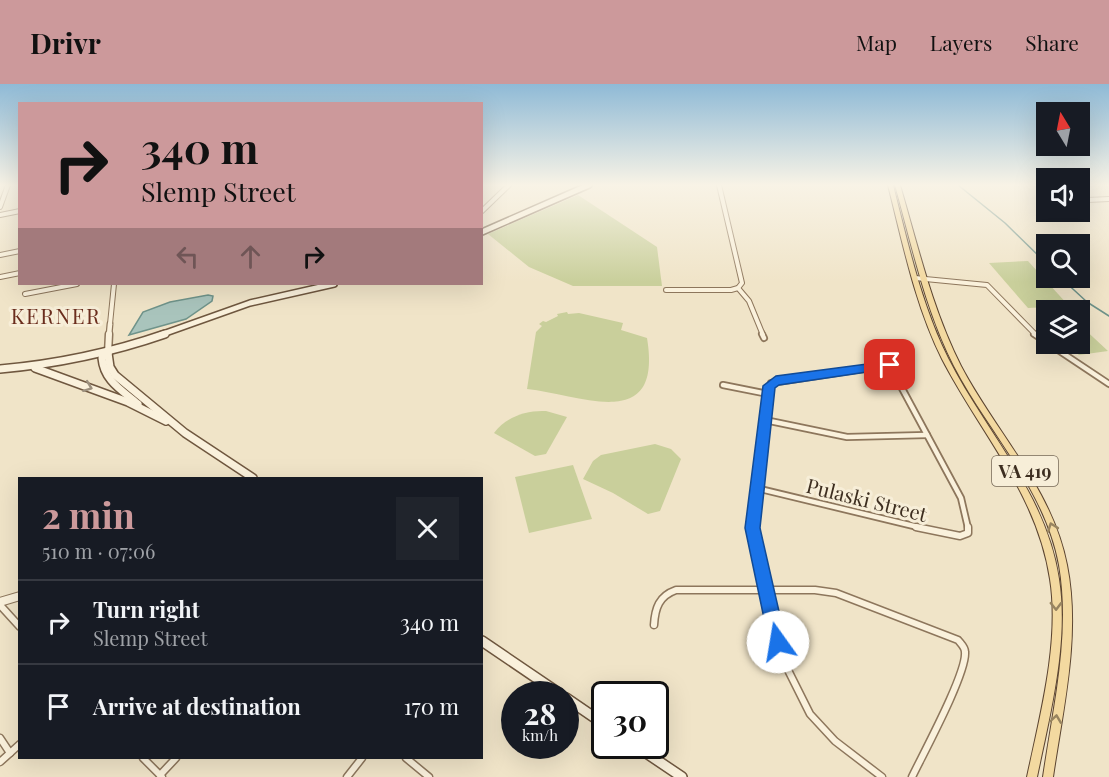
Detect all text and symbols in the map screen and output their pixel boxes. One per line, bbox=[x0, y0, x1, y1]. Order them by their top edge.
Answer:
text: Drivr bbox=[30, 24, 101, 61]
text: Map bbox=[856, 28, 897, 56]
text: Layers bbox=[930, 28, 992, 56]
text: Share bbox=[1025, 28, 1079, 56]
north arrow bbox=[1036, 102, 1090, 156]
map controls bbox=[1036, 102, 1090, 354]
text: 340 m bbox=[141, 119, 259, 175]
icon: right bbox=[42, 126, 120, 204]
button: sound bbox=[1036, 168, 1090, 222]
text: Slemp Street bbox=[141, 173, 296, 209]
button: search bbox=[1036, 234, 1090, 288]
icon: left bbox=[171, 240, 204, 273]
icon: ahead bbox=[234, 240, 267, 273]
icon: right bbox=[297, 240, 330, 273]
button: layers bbox=[1036, 300, 1090, 354]
district label: KERNER bbox=[11, 301, 101, 329]
pin bbox=[864, 339, 915, 390]
icon: arrive bbox=[873, 348, 906, 381]
one-way arrow bbox=[82, 379, 93, 392]
road number: VA 419 bbox=[992, 456, 1058, 486]
street label: Pulaski Street bbox=[804, 471, 931, 527]
text: 2 min bbox=[42, 490, 135, 538]
button: close bbox=[396, 497, 459, 560]
one-way arrow bbox=[1047, 522, 1060, 533]
text: 510 m · 07:06 bbox=[42, 537, 155, 564]
text: Turn right bbox=[93, 594, 199, 624]
one-way arrow bbox=[1050, 601, 1063, 610]
icon: right bbox=[42, 606, 75, 639]
text: 340 m bbox=[400, 607, 459, 637]
position arrow bbox=[746, 610, 810, 674]
text: Slemp Street bbox=[93, 624, 208, 651]
speed limit sign: 30 bbox=[591, 681, 669, 759]
icon: arrive bbox=[42, 690, 75, 723]
text: Arrive at destination bbox=[93, 691, 301, 721]
text: 170 m bbox=[404, 691, 459, 721]
text: 28 bbox=[524, 693, 556, 733]
one-way arrow bbox=[1049, 714, 1061, 724]
text: km/h bbox=[522, 725, 558, 745]

